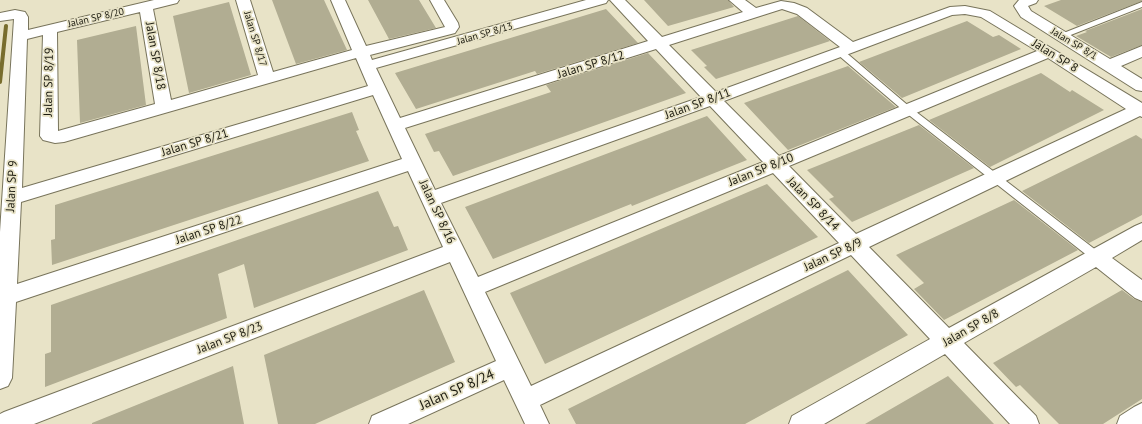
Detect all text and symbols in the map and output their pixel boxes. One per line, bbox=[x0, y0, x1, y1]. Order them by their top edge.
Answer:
street label: Jalan SP 8/20 bbox=[67, 6, 125, 30]
street label: Jalan SP 8/17 bbox=[241, 10, 269, 68]
street label: Jalan SP 8/13 bbox=[456, 20, 514, 48]
street label: Jalan SP 8/18 bbox=[142, 21, 168, 91]
street label: Jalan SP 8/1 bbox=[1049, 25, 1099, 63]
street label: Jalan SP 8 bbox=[1029, 36, 1081, 76]
street label: Jalan SP 8/19 bbox=[41, 47, 57, 117]
street label: Jalan SP 8/12 bbox=[556, 48, 626, 82]
street label: Jalan SP 8/11 bbox=[663, 85, 733, 123]
street label: Jalan SP 8/21 bbox=[160, 126, 230, 160]
street label: Jalan SP 8/10 bbox=[726, 150, 796, 190]
street label: Jalan SP 9 bbox=[3, 160, 21, 212]
street label: Jalan SP 8/14 bbox=[784, 174, 842, 234]
street label: Jalan SP 8/16 bbox=[416, 178, 458, 246]
street label: Jalan SP 8/22 bbox=[174, 213, 244, 247]
street label: Jalan SP 8/9 bbox=[802, 235, 864, 275]
street label: Jalan SP 8/8 bbox=[940, 306, 1002, 350]
street label: Jalan SP 8/23 bbox=[195, 319, 265, 357]
street label: Jalan SP 8/24 bbox=[417, 366, 497, 414]

